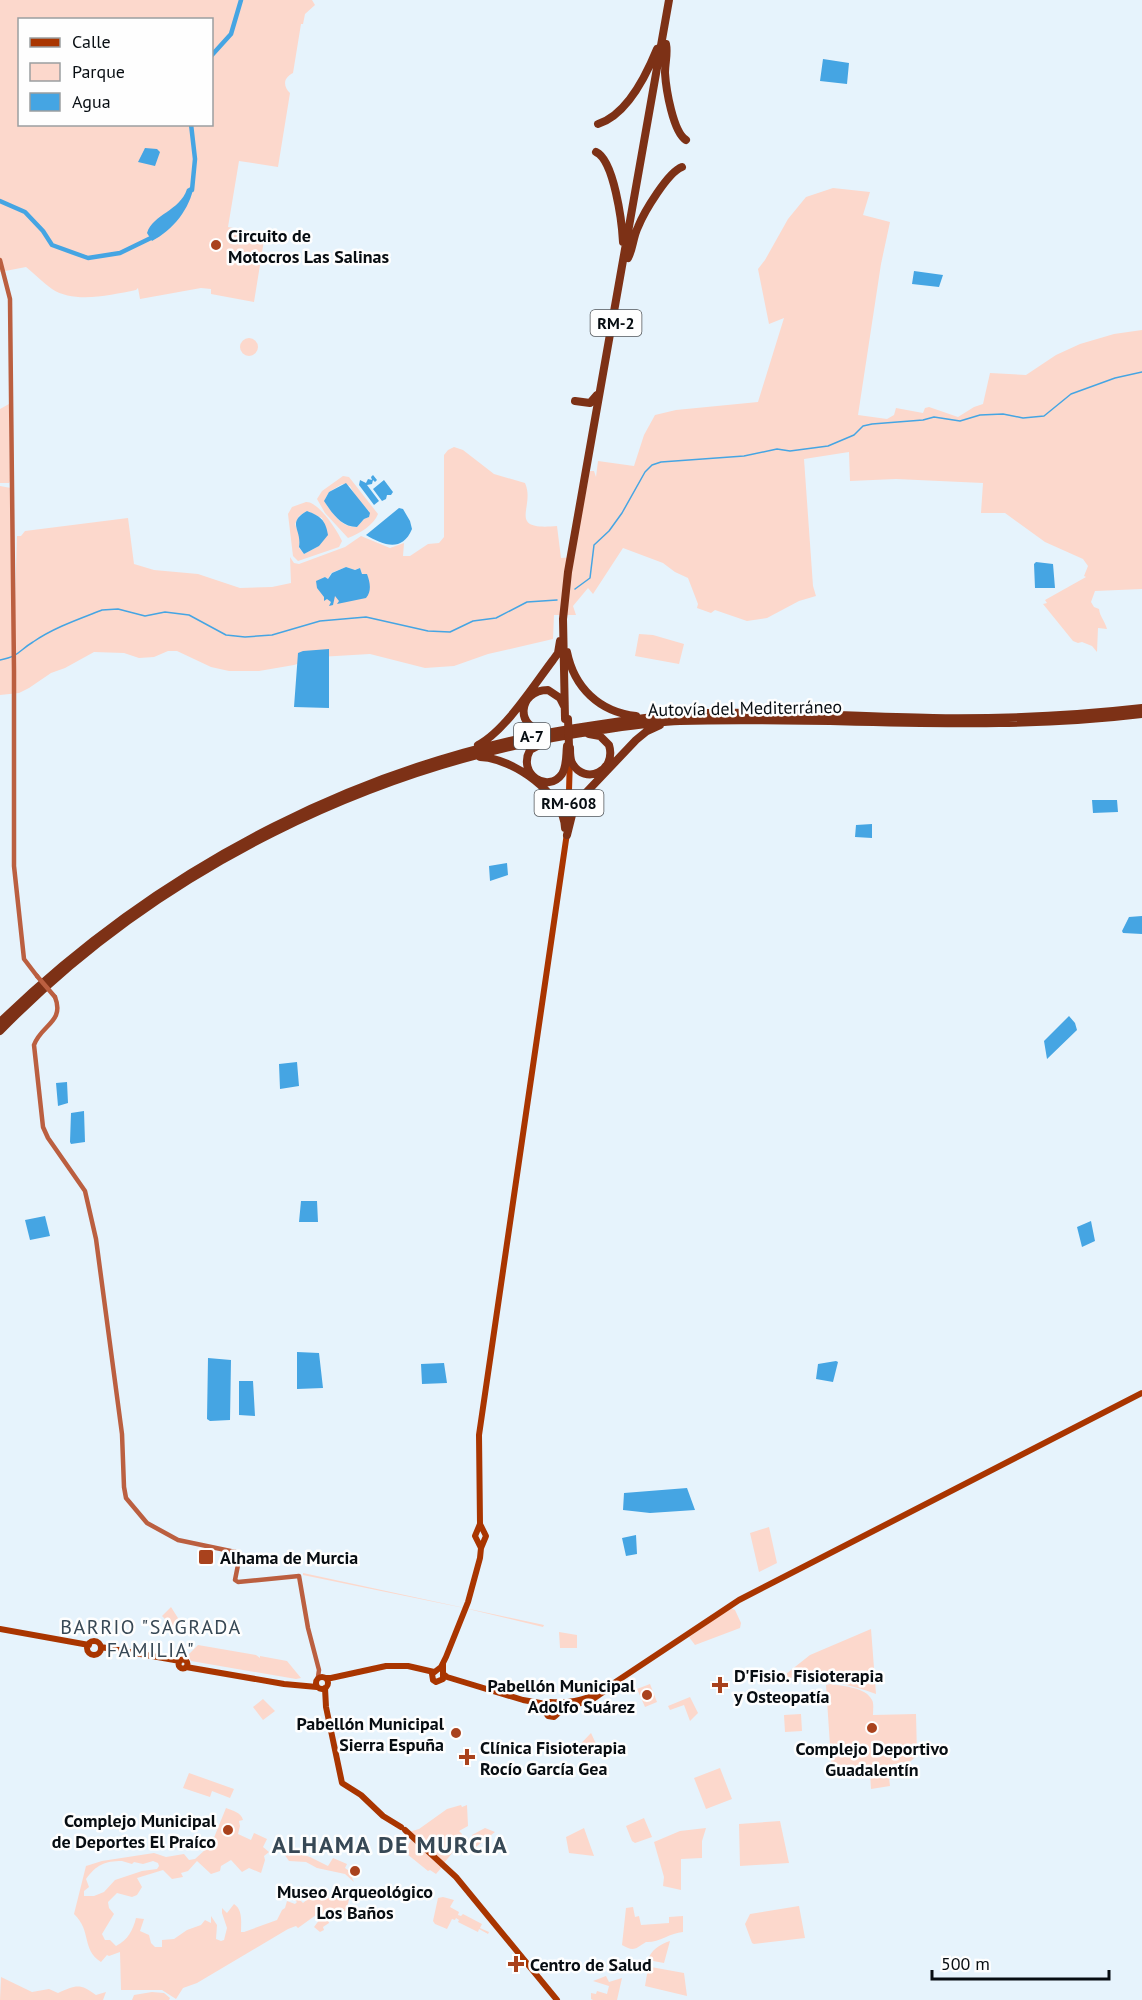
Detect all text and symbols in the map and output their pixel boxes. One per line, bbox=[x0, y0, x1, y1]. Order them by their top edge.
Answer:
legend bbox=[18, 18, 213, 126]
text: Calle bbox=[72, 30, 111, 53]
text: Parque bbox=[72, 60, 125, 83]
text: Agua bbox=[72, 90, 111, 113]
place label: Circuito de Motocros Las Salinas bbox=[228, 224, 390, 268]
marker: Circuito de Motocros Las Salinas bbox=[209, 238, 223, 252]
road number: RM-2 bbox=[590, 310, 642, 336]
street label: Autovía del Mediterráneo bbox=[648, 695, 842, 721]
road number: A-7 bbox=[514, 723, 550, 749]
road number: RM-608 bbox=[534, 790, 604, 816]
place label: Alhama de Murcia bbox=[220, 1546, 358, 1569]
marker: Alhama de Murcia bbox=[197, 1548, 215, 1566]
district label: BARRIO "SAGRADA FAMILIA" bbox=[60, 1614, 242, 1663]
place label: D'Fisio. Fisioterapia y Osteopatía bbox=[733, 1664, 883, 1708]
place label: Pabellón Municipal Adolfo Suárez bbox=[488, 1674, 636, 1718]
marker: D'Fisio. Fisioterapia y Osteopatía bbox=[711, 1676, 729, 1694]
marker: Pabellón Municipal Adolfo Suárez bbox=[640, 1688, 654, 1702]
place label: Pabellón Municipal Sierra Espuña bbox=[297, 1712, 445, 1756]
marker: Complejo Deportivo Guadalentín bbox=[865, 1721, 879, 1735]
marker: Pabellón Municipal Sierra Espuña bbox=[449, 1726, 463, 1740]
place label: Clínica Fisioterapia Rocío García Gea bbox=[480, 1736, 626, 1780]
place label: Complejo Deportivo Guadalentín bbox=[795, 1737, 949, 1781]
marker: Clínica Fisioterapia Rocío García Gea bbox=[458, 1748, 476, 1766]
place label: Complejo Municipal de Deportes El Praíco bbox=[52, 1809, 217, 1853]
marker: Complejo Municipal de Deportes El Praíco bbox=[221, 1823, 235, 1837]
district label: ALHAMA DE MURCIA bbox=[272, 1829, 508, 1860]
marker: Museo Arqueológico Los Baños bbox=[348, 1864, 362, 1878]
place label: Museo Arqueológico Los Baños bbox=[277, 1880, 433, 1924]
scale bar bbox=[932, 1943, 1109, 1981]
text: 500 m bbox=[941, 1952, 990, 1975]
place label: Centro de Salud bbox=[530, 1953, 652, 1976]
marker: Centro de Salud bbox=[507, 1955, 525, 1973]

